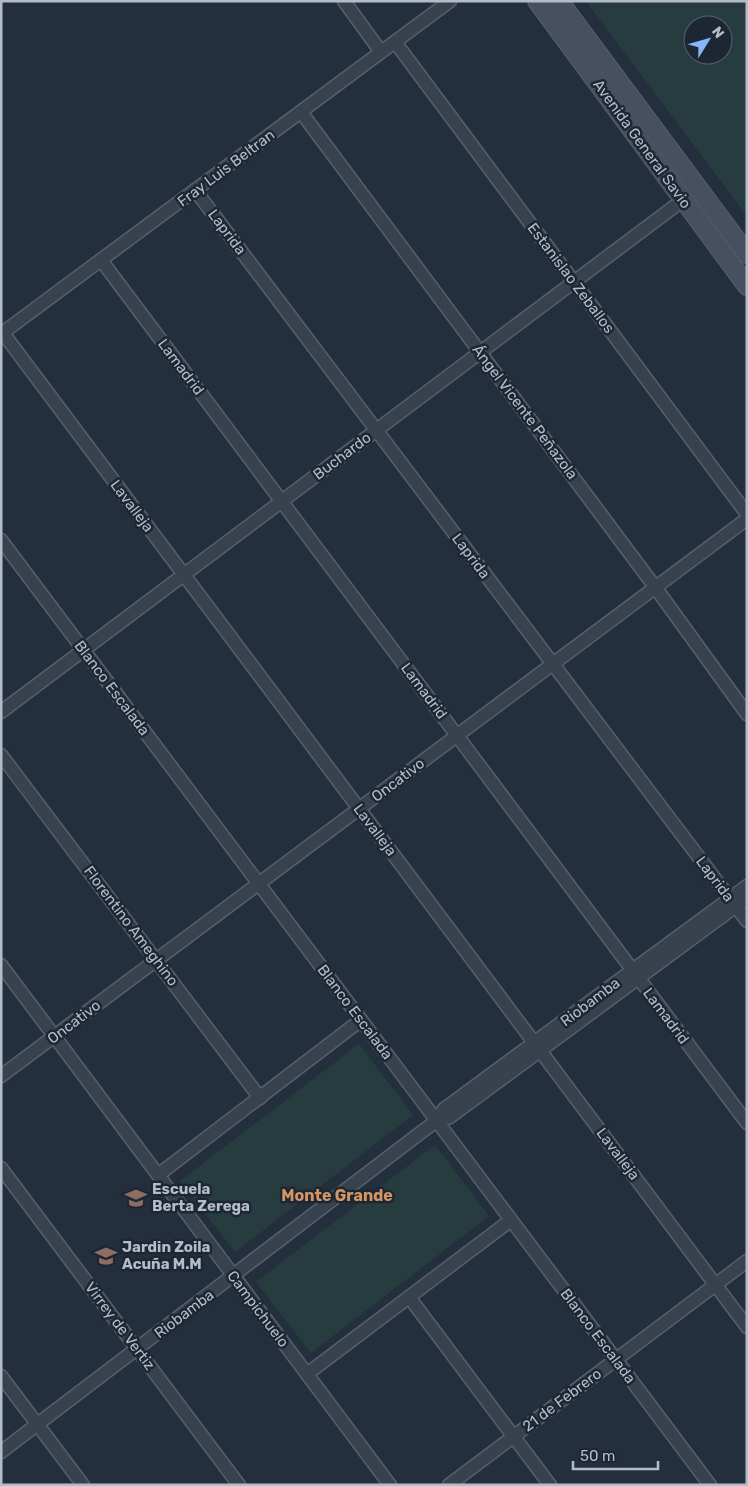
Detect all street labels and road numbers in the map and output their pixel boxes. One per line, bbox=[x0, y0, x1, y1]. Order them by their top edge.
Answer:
street label: Avenida General Savio bbox=[589, 76, 695, 212]
street label: Fray Luis Beltran bbox=[174, 126, 278, 210]
street label: Laprida bbox=[204, 206, 250, 258]
street label: Estanislao Zeballos bbox=[524, 219, 619, 337]
street label: Lamadrid bbox=[154, 335, 208, 399]
street label: Ángel Vicente Peñazola bbox=[469, 341, 581, 483]
street label: Buchardo bbox=[309, 428, 375, 484]
street label: Lavalleja bbox=[107, 476, 157, 536]
street label: Laprida bbox=[448, 530, 494, 582]
street label: Blanco Escalada bbox=[70, 637, 154, 739]
street label: Lamadrid bbox=[397, 659, 451, 723]
street label: Oncativo bbox=[368, 754, 428, 806]
street label: Lavalleja bbox=[350, 800, 400, 860]
street label: Laprida bbox=[692, 853, 738, 905]
street label: Florentino Ameghino bbox=[80, 862, 182, 990]
street label: Blanco Escalada bbox=[313, 961, 397, 1063]
street label: Riobamba bbox=[557, 974, 623, 1030]
street label: Lamadrid bbox=[639, 984, 693, 1048]
street label: Oncativo bbox=[44, 996, 104, 1048]
street label: Lavalleja bbox=[593, 1124, 643, 1184]
street label: Campichuelo bbox=[223, 1267, 293, 1351]
street label: Virrey de Vertiz bbox=[81, 1279, 159, 1374]
street label: Blanco Escalada bbox=[556, 1285, 640, 1387]
street label: Riobamba bbox=[151, 1286, 217, 1342]
street label: 21 de Febrero bbox=[519, 1365, 605, 1435]

